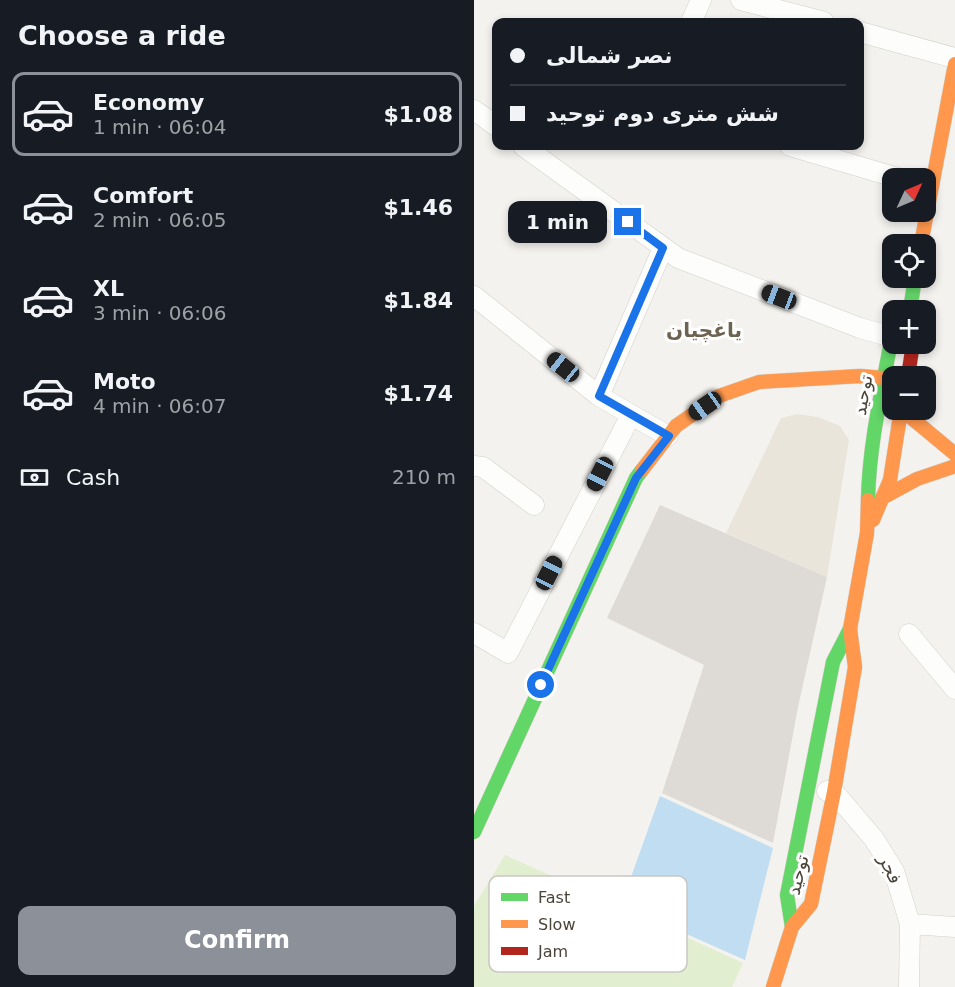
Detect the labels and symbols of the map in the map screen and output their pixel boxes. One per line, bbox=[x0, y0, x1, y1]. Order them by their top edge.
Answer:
north arrow bbox=[882, 168, 936, 222]
callout: 1 min bbox=[508, 201, 607, 243]
route end bbox=[614, 208, 641, 235]
car bbox=[759, 282, 799, 312]
district label: یاغچیان bbox=[666, 318, 742, 343]
car bbox=[543, 349, 583, 385]
street label: توحید bbox=[849, 373, 877, 417]
car bbox=[685, 388, 725, 424]
car bbox=[584, 454, 616, 494]
car bbox=[533, 553, 565, 593]
route start bbox=[527, 671, 554, 698]
street label: فجر bbox=[873, 850, 906, 887]
street label: توحید bbox=[782, 853, 814, 897]
legend bbox=[489, 876, 687, 972]
text: Fast bbox=[538, 888, 570, 907]
text: Slow bbox=[538, 915, 575, 934]
text: Jam bbox=[537, 942, 568, 961]

